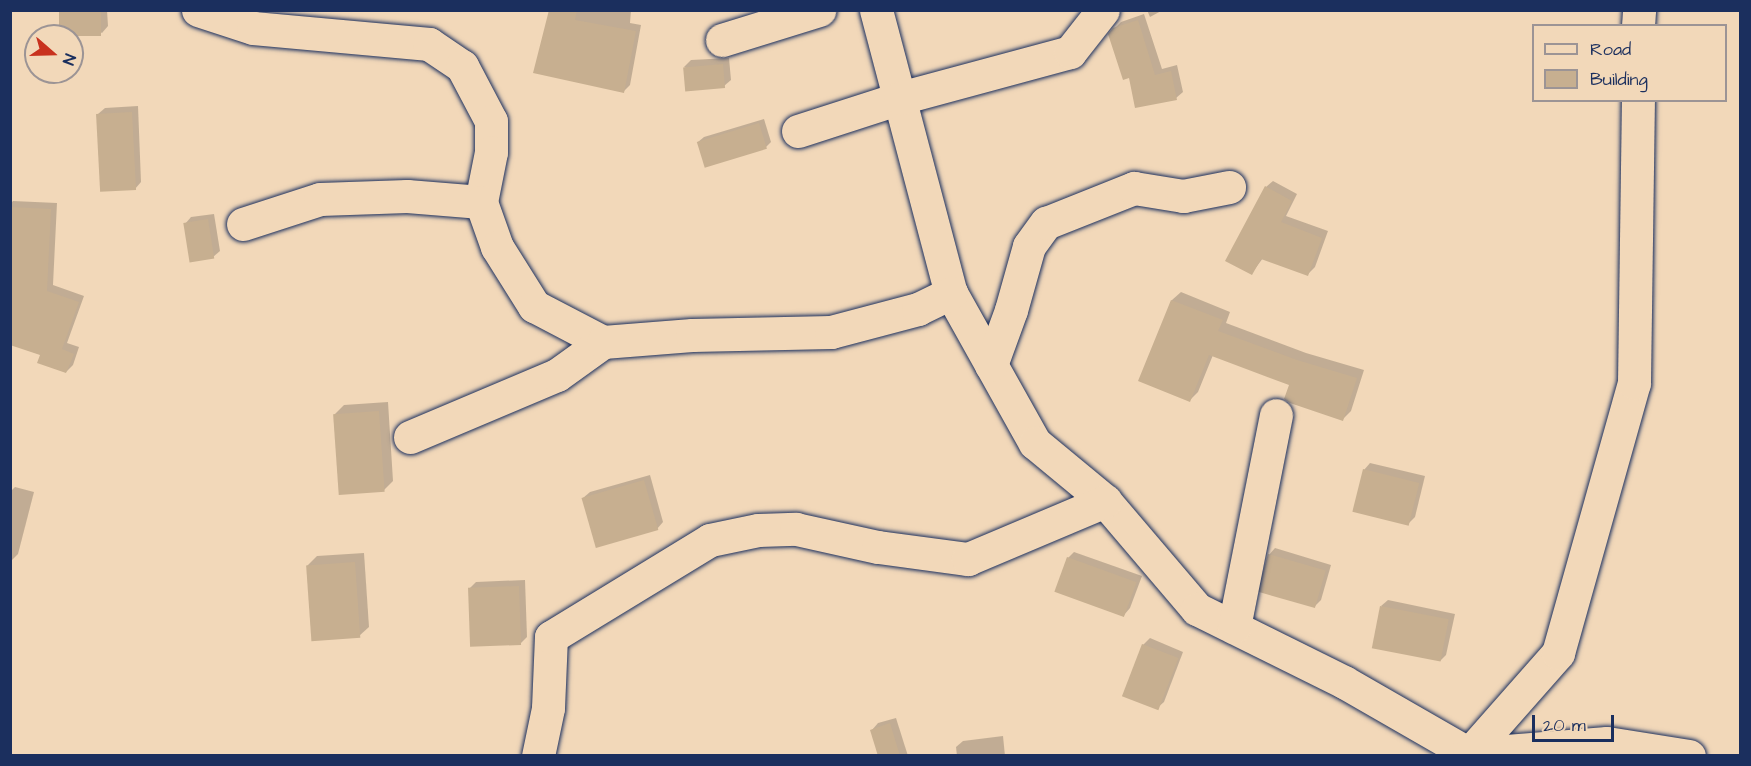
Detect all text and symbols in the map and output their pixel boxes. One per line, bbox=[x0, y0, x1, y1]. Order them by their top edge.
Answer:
north arrow bbox=[24, 24, 84, 84]
legend bbox=[1532, 24, 1727, 102]
text: Road bbox=[1590, 37, 1631, 62]
text: N bbox=[57, 51, 81, 68]
text: Building bbox=[1590, 67, 1648, 92]
scale bar bbox=[1535, 703, 1618, 741]
text: 20 m bbox=[1543, 713, 1586, 738]

